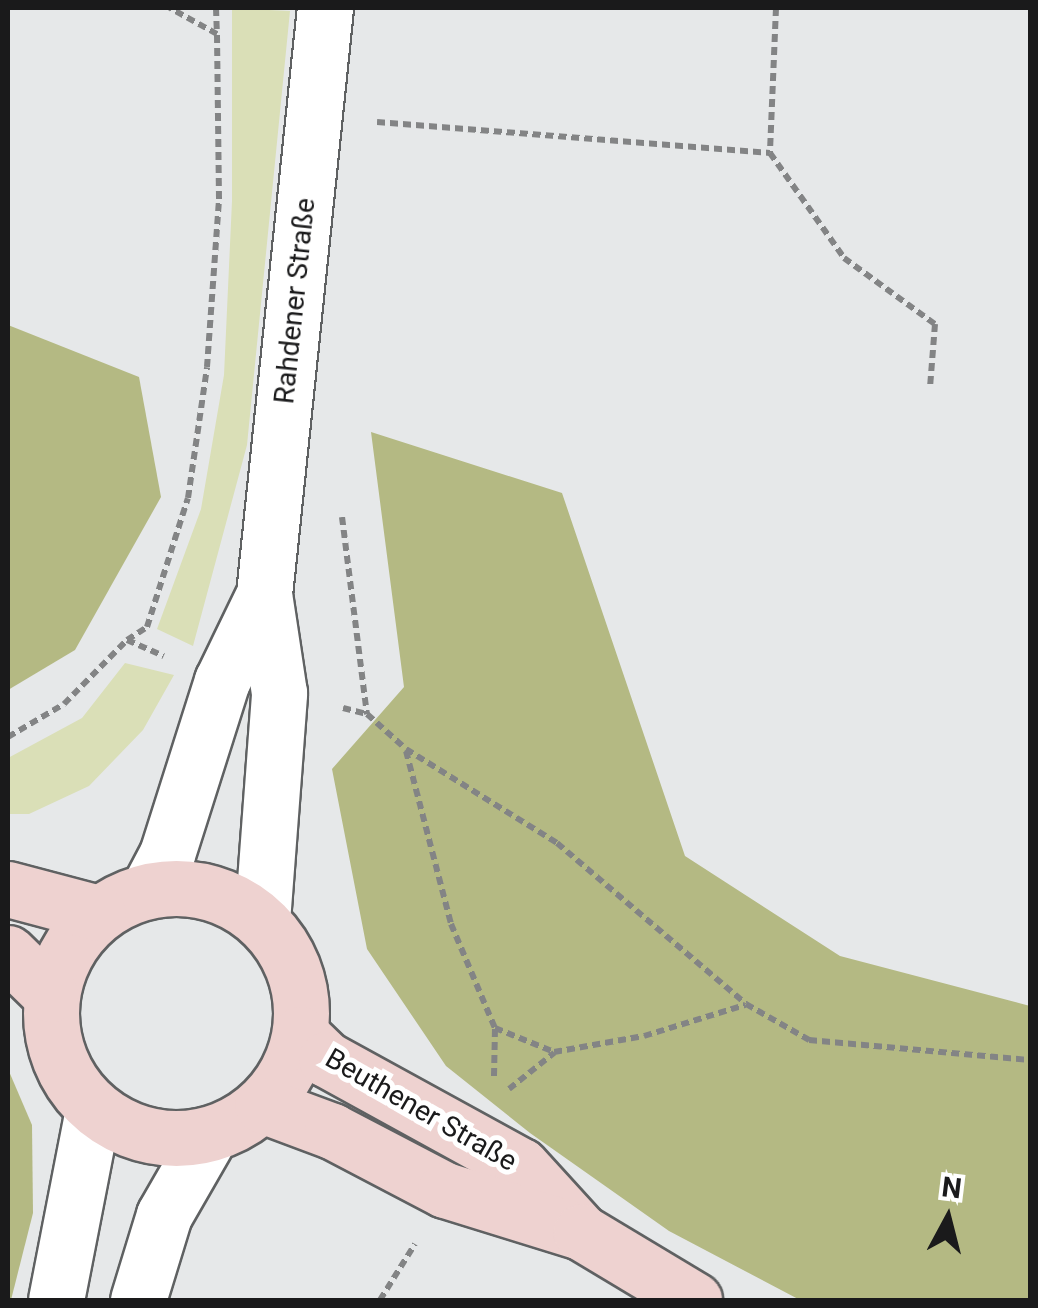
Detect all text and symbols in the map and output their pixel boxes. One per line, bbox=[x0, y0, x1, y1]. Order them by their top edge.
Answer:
street label: Rahdener Straße bbox=[267, 196, 323, 406]
street label: Beuthener Straße bbox=[319, 1042, 523, 1178]
north arrow bbox=[898, 1168, 998, 1268]
text: N bbox=[940, 1170, 964, 1205]

